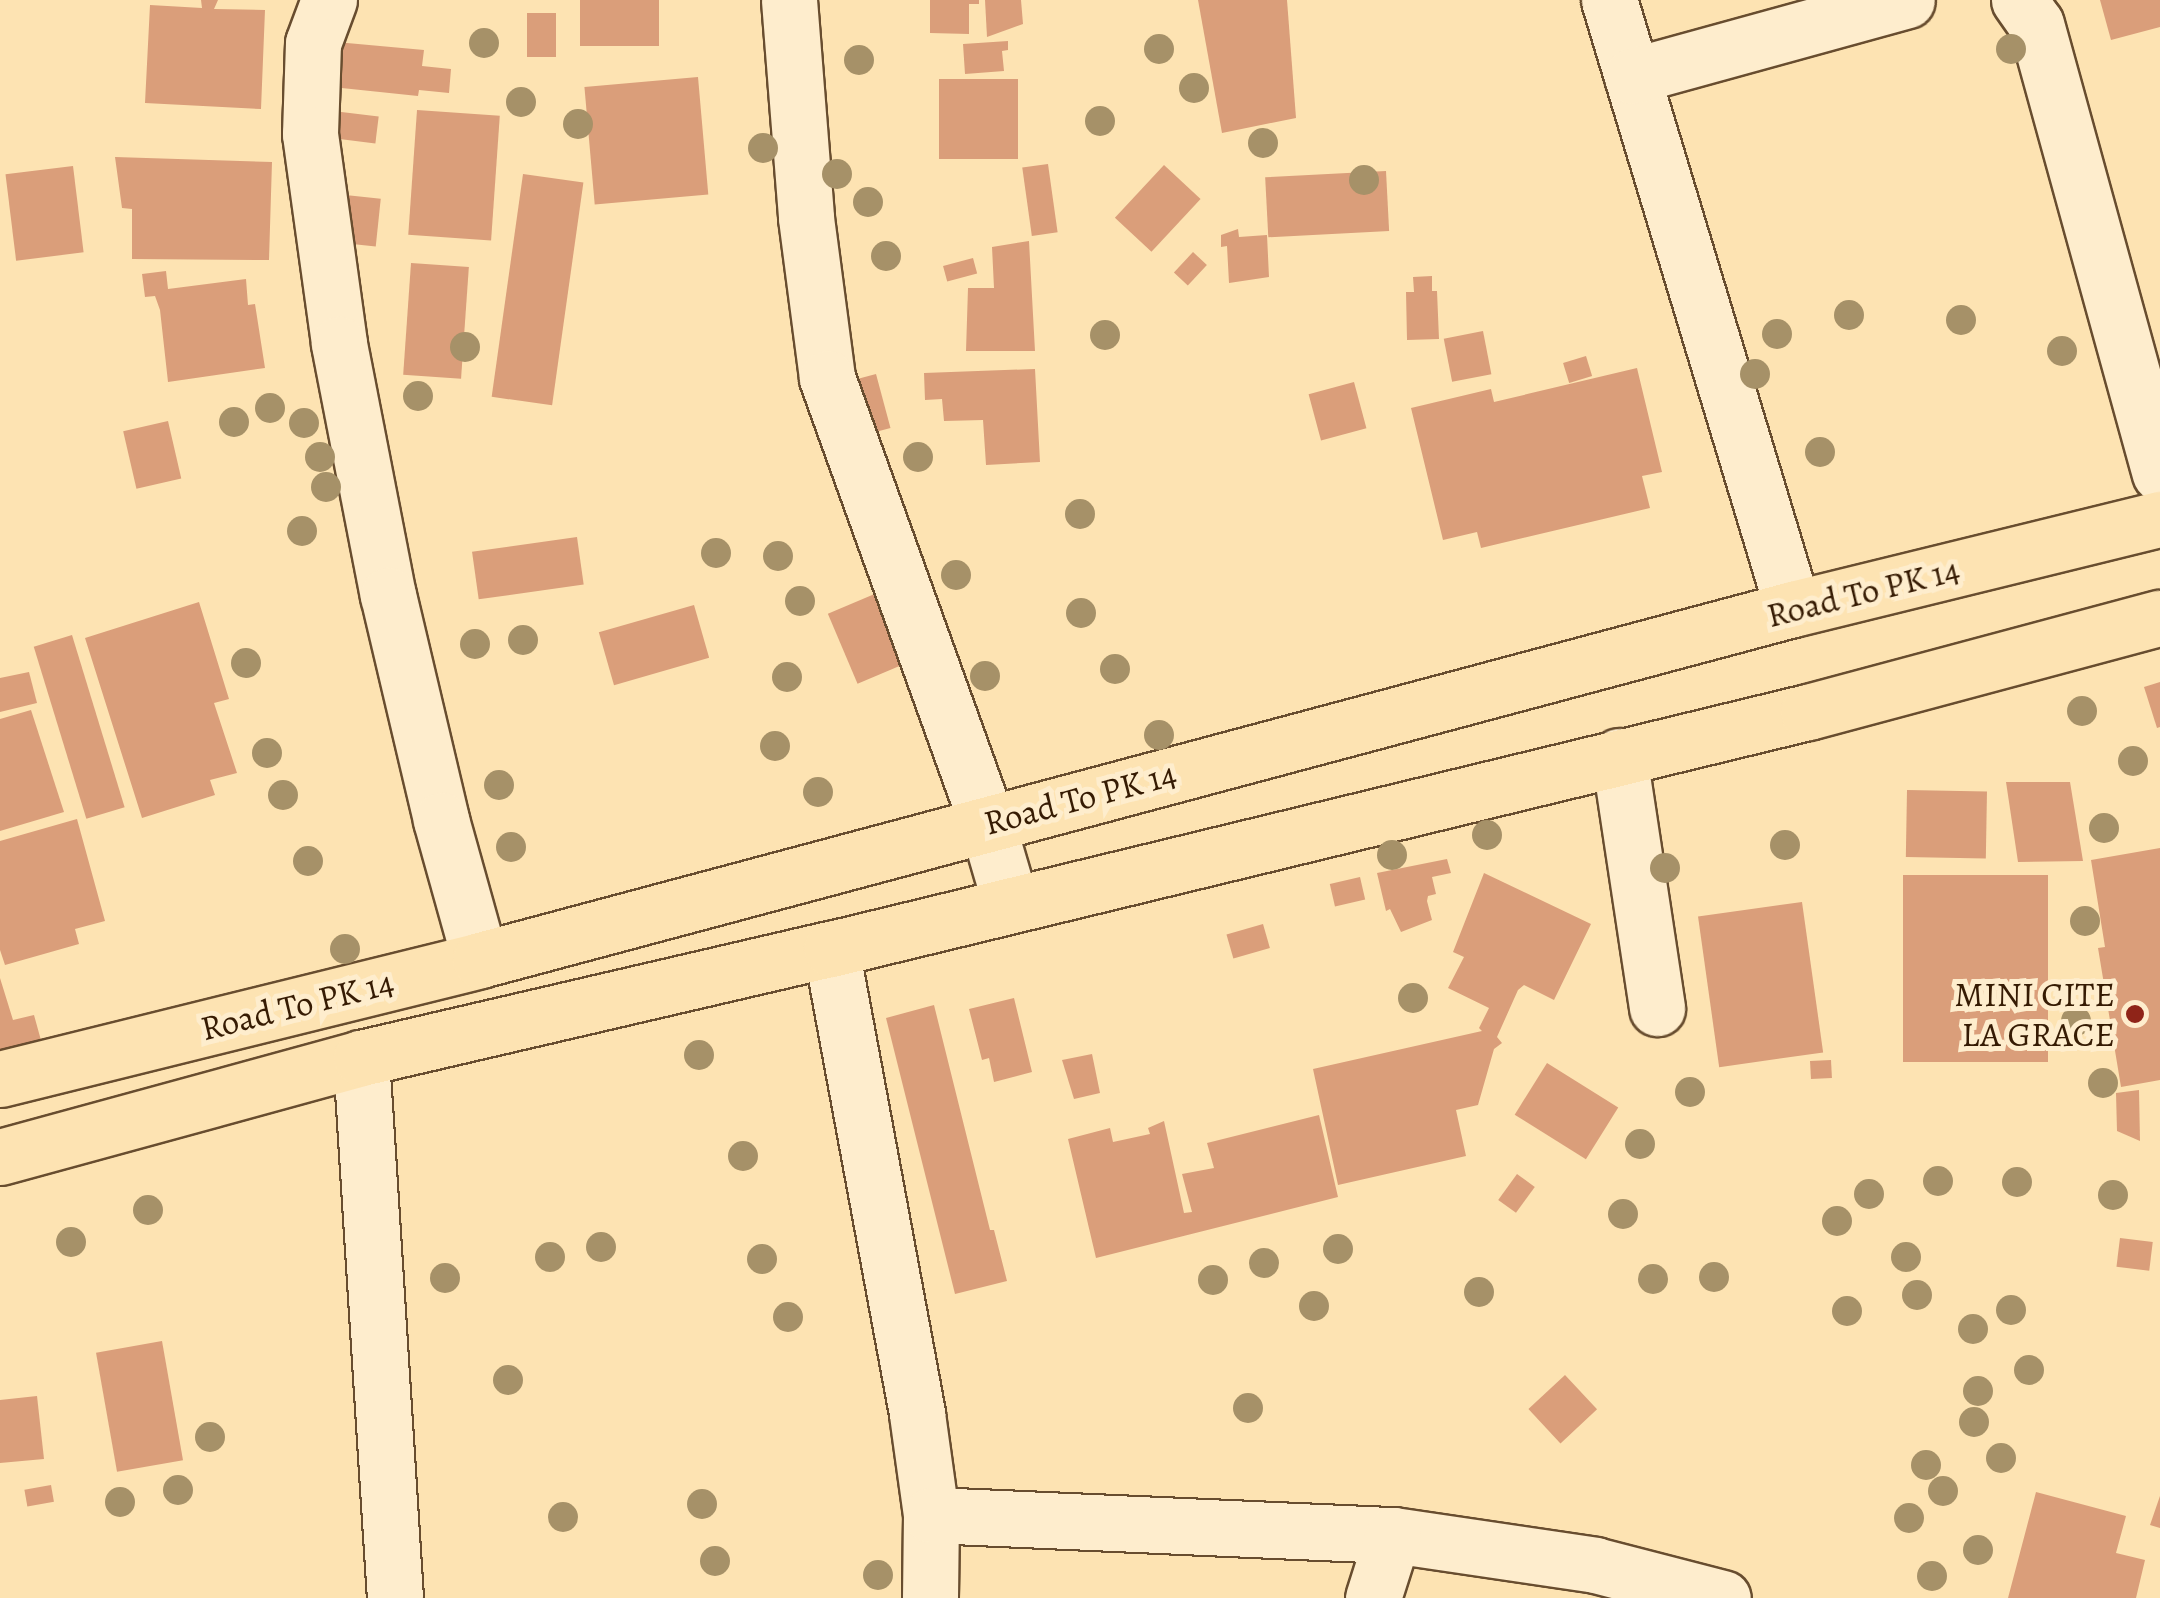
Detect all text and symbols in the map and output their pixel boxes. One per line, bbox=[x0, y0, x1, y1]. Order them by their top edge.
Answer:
street label: Road To PK 14 bbox=[1762, 548, 1964, 636]
street label: Road To PK 14 bbox=[979, 752, 1181, 844]
street label: Road To PK 14 bbox=[196, 961, 398, 1049]
place label: MINI CITE LA GRACE bbox=[1954, 973, 2115, 1055]
marker: MINI CITE LA GRACE bbox=[2124, 1003, 2146, 1025]

